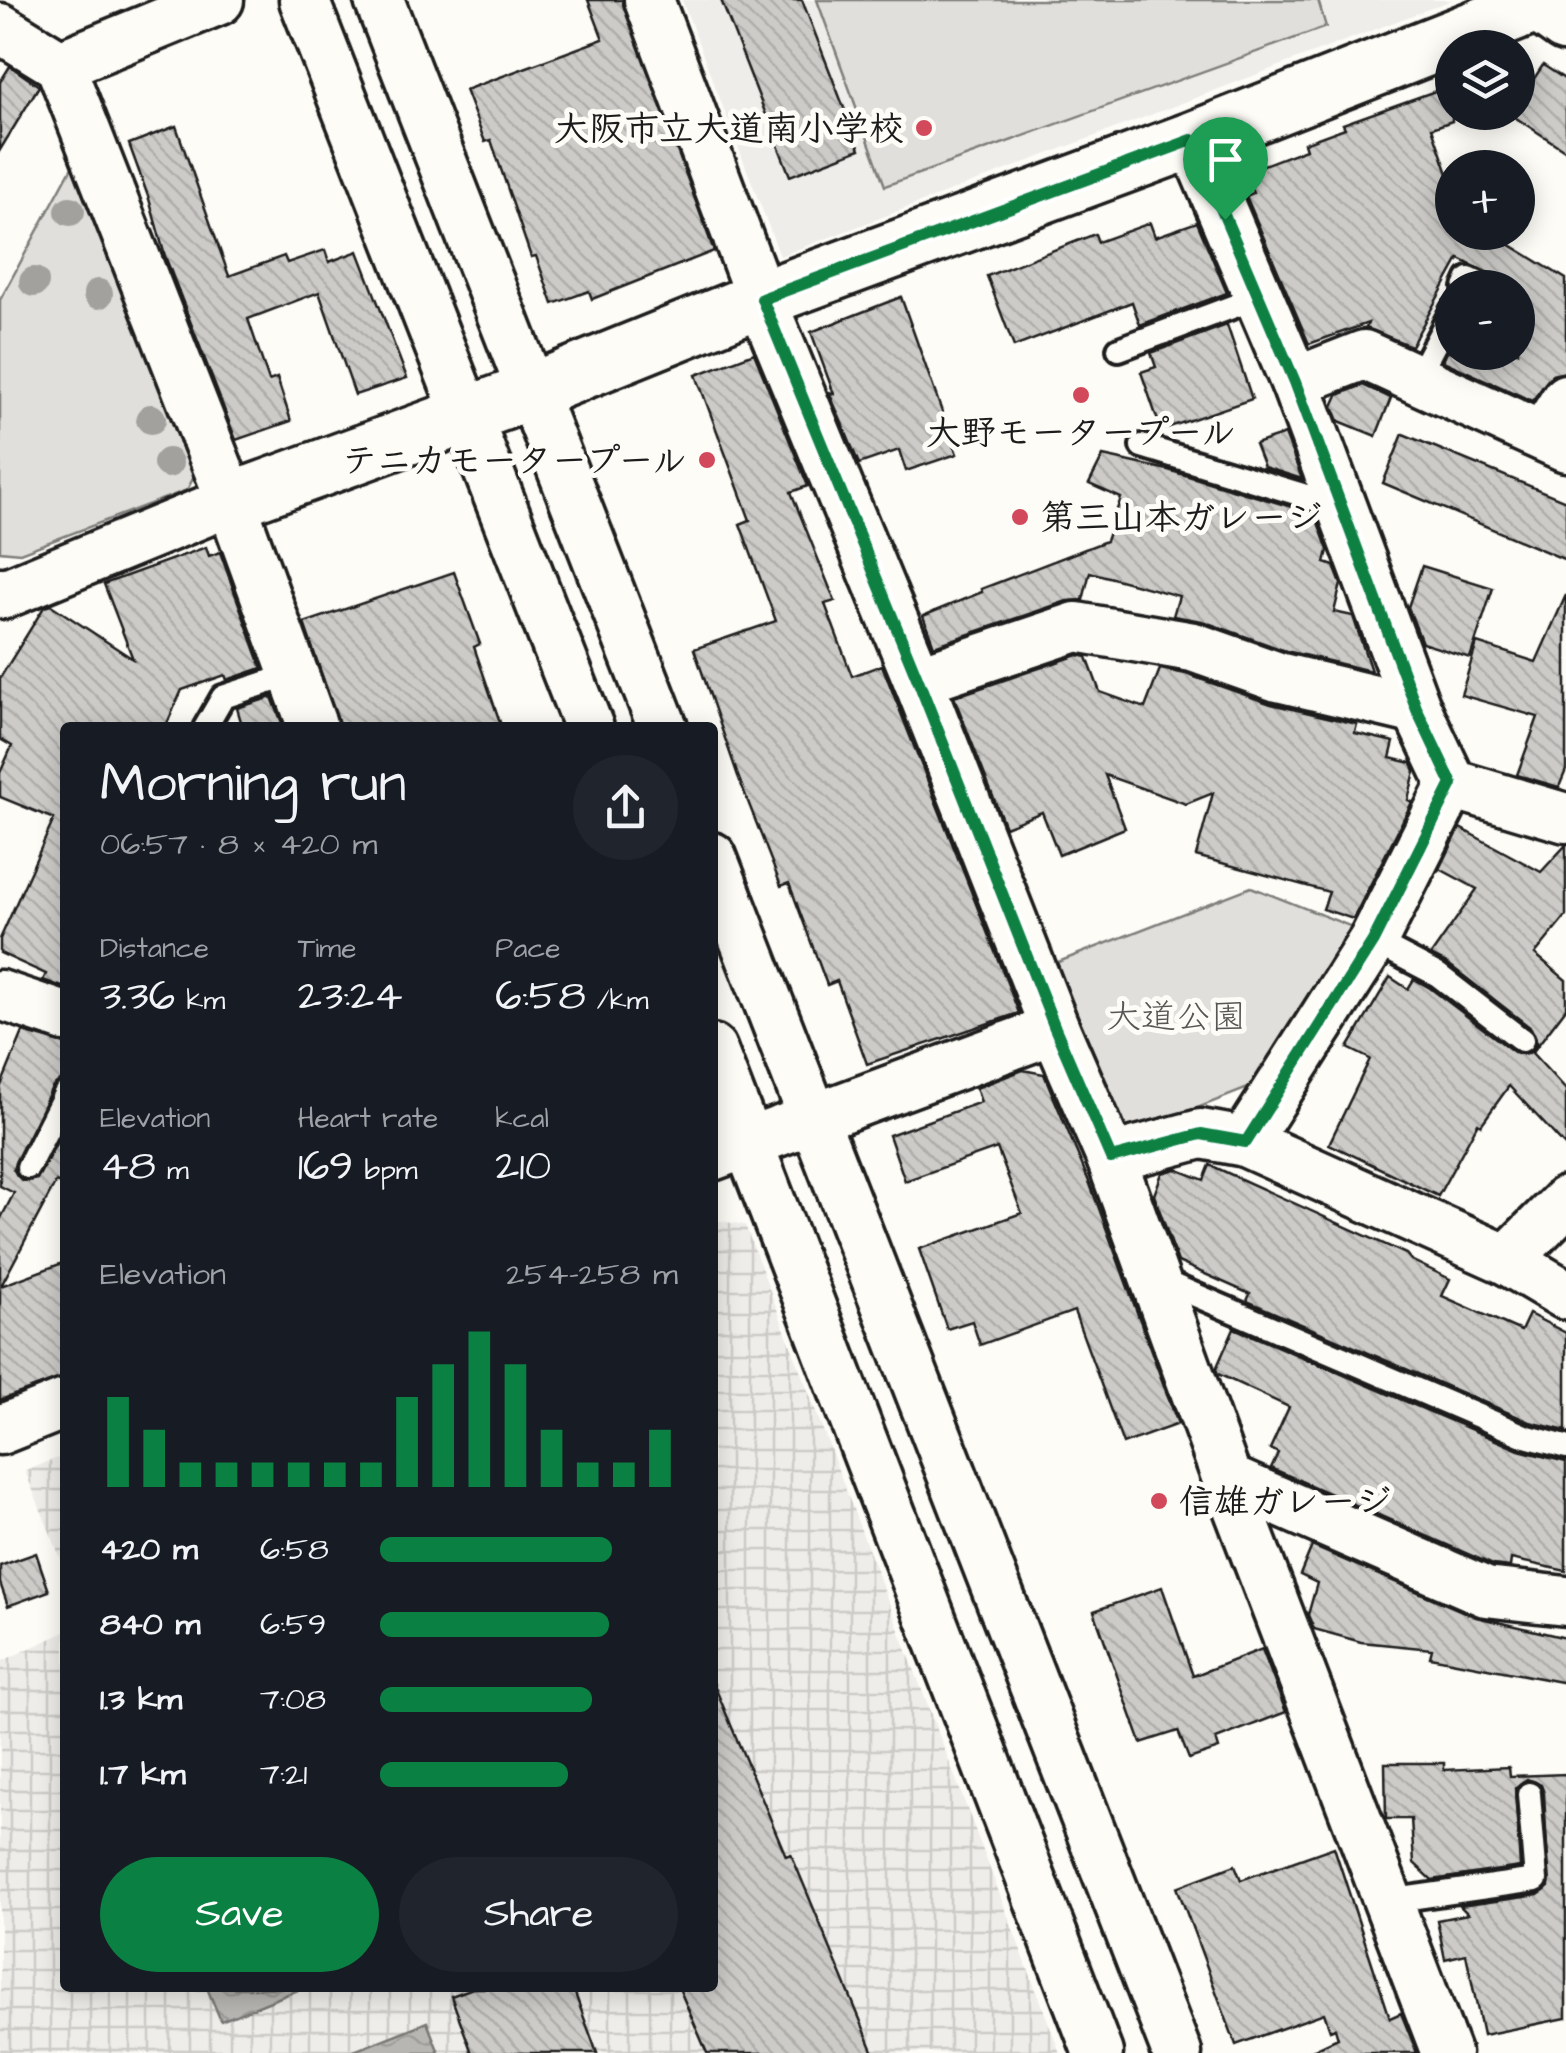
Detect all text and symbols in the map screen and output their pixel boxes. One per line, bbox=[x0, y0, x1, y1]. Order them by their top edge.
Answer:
map controls bbox=[1435, 30, 1535, 370]
button: layers bbox=[1435, 30, 1535, 130]
place label: 大阪市立大道南小学校 bbox=[554, 105, 904, 154]
marker: 大阪市立大道南小学校 bbox=[913, 117, 935, 139]
pin bbox=[1183, 117, 1268, 220]
icon: arrive bbox=[1198, 132, 1253, 187]
button: + bbox=[1435, 150, 1535, 250]
button: − bbox=[1435, 270, 1535, 370]
marker: 大野モータープール bbox=[1070, 384, 1092, 406]
place label: 大野モータープール bbox=[926, 409, 1236, 458]
place label: テニカモータープール bbox=[342, 437, 687, 486]
marker: テニカモータープール bbox=[696, 449, 718, 471]
place label: 第三山本ガレージ bbox=[1040, 494, 1322, 543]
marker: 第三山本ガレージ bbox=[1009, 506, 1031, 528]
text: Morning run bbox=[100, 746, 406, 822]
button: share bbox=[573, 755, 678, 860]
text: 06:57 · 8 × 420 m bbox=[100, 822, 378, 867]
text: Distance bbox=[100, 929, 209, 968]
text: Time bbox=[298, 929, 356, 968]
text: Pace bbox=[495, 929, 560, 968]
text: 3.36 bbox=[100, 968, 175, 1026]
text: 23:24 bbox=[298, 968, 403, 1026]
text: 6:58 bbox=[495, 968, 586, 1026]
text: km bbox=[175, 981, 225, 1020]
text: /km bbox=[586, 981, 649, 1020]
park label: 大道公園 bbox=[1106, 993, 1246, 1042]
text: Elevation bbox=[100, 1099, 210, 1138]
text: Heart rate bbox=[298, 1099, 438, 1138]
text: kcal bbox=[495, 1099, 549, 1138]
text: 48 bbox=[100, 1138, 156, 1196]
text: 169 bbox=[298, 1138, 353, 1196]
text: 210 bbox=[495, 1138, 551, 1196]
text: m bbox=[156, 1151, 189, 1190]
text: bpm bbox=[353, 1151, 418, 1190]
text: Elevation bbox=[100, 1252, 226, 1297]
text: 254–258 m bbox=[506, 1252, 678, 1297]
place label: 信雄ガレージ bbox=[1179, 1478, 1391, 1527]
marker: 信雄ガレージ bbox=[1148, 1490, 1170, 1512]
text: 420 m bbox=[100, 1527, 198, 1572]
text: 6:58 bbox=[260, 1527, 329, 1572]
text: 840 m bbox=[100, 1602, 200, 1647]
text: 6:59 bbox=[260, 1602, 326, 1647]
text: 1.3 km bbox=[100, 1677, 182, 1722]
text: 7:08 bbox=[260, 1677, 326, 1722]
text: 1.7 km bbox=[100, 1752, 186, 1797]
text: 7:21 bbox=[260, 1752, 307, 1797]
button: Save bbox=[100, 1857, 379, 1972]
button: Share bbox=[399, 1857, 678, 1972]

